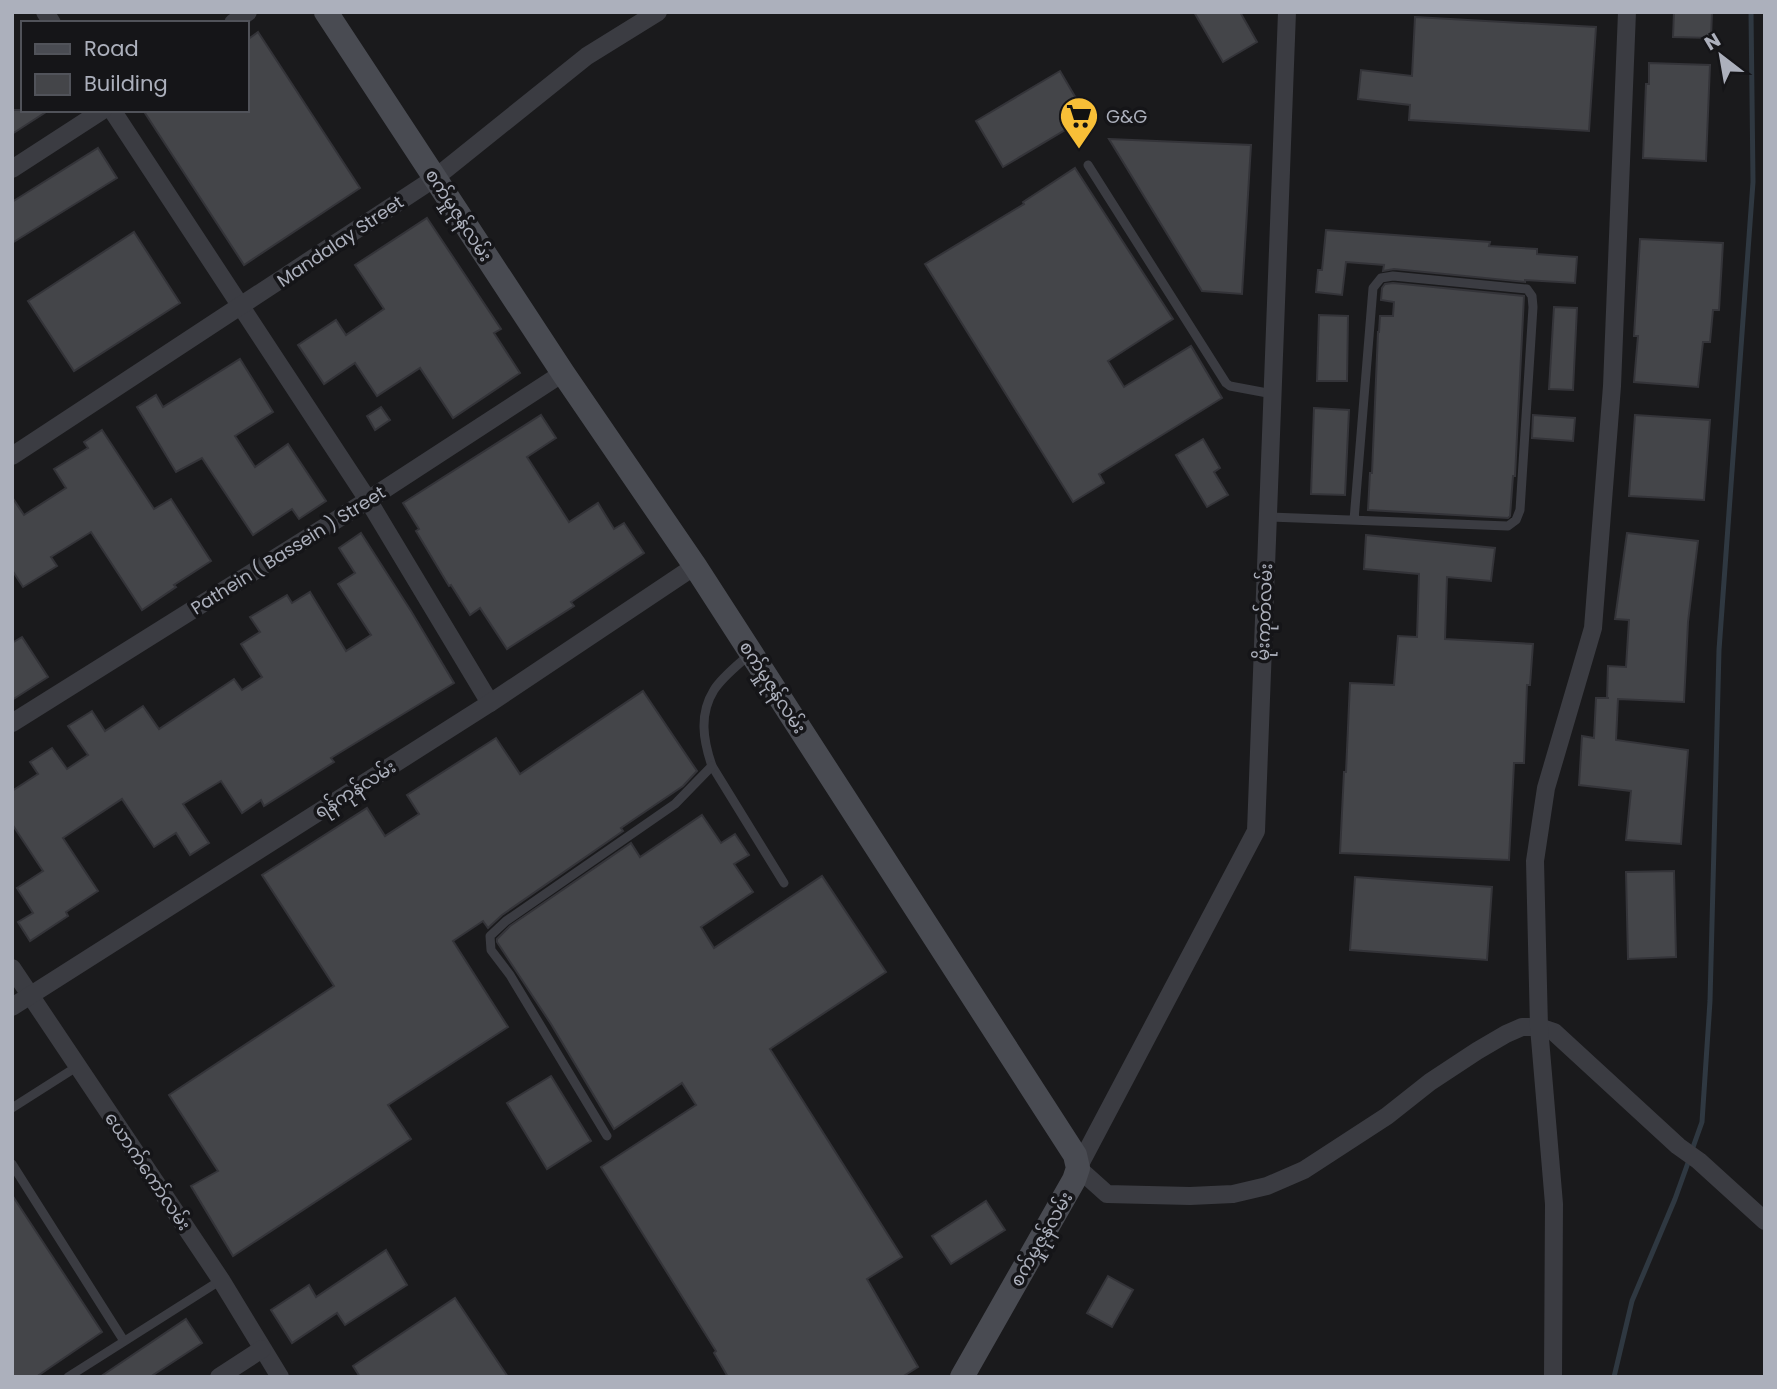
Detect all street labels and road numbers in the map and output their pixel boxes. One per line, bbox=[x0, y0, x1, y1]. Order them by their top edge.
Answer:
street label: စက်မှုဇုန်လမ်း bbox=[417, 164, 498, 268]
street label: Mandalay Street bbox=[272, 189, 408, 293]
street label: Pathein ( Bassein ) Street bbox=[186, 480, 390, 620]
street label: မိုးကုတ်လမ်း bbox=[1249, 563, 1281, 661]
street label: စက်မှုဇုန်လမ်း bbox=[731, 636, 812, 740]
street label: ရန်ကုန်လမ်း bbox=[309, 754, 402, 826]
street label: ယောက်ကော်လမ်း bbox=[99, 1107, 197, 1235]
street label: စက်မှုဇုန်လမ်း bbox=[1004, 1187, 1081, 1293]

